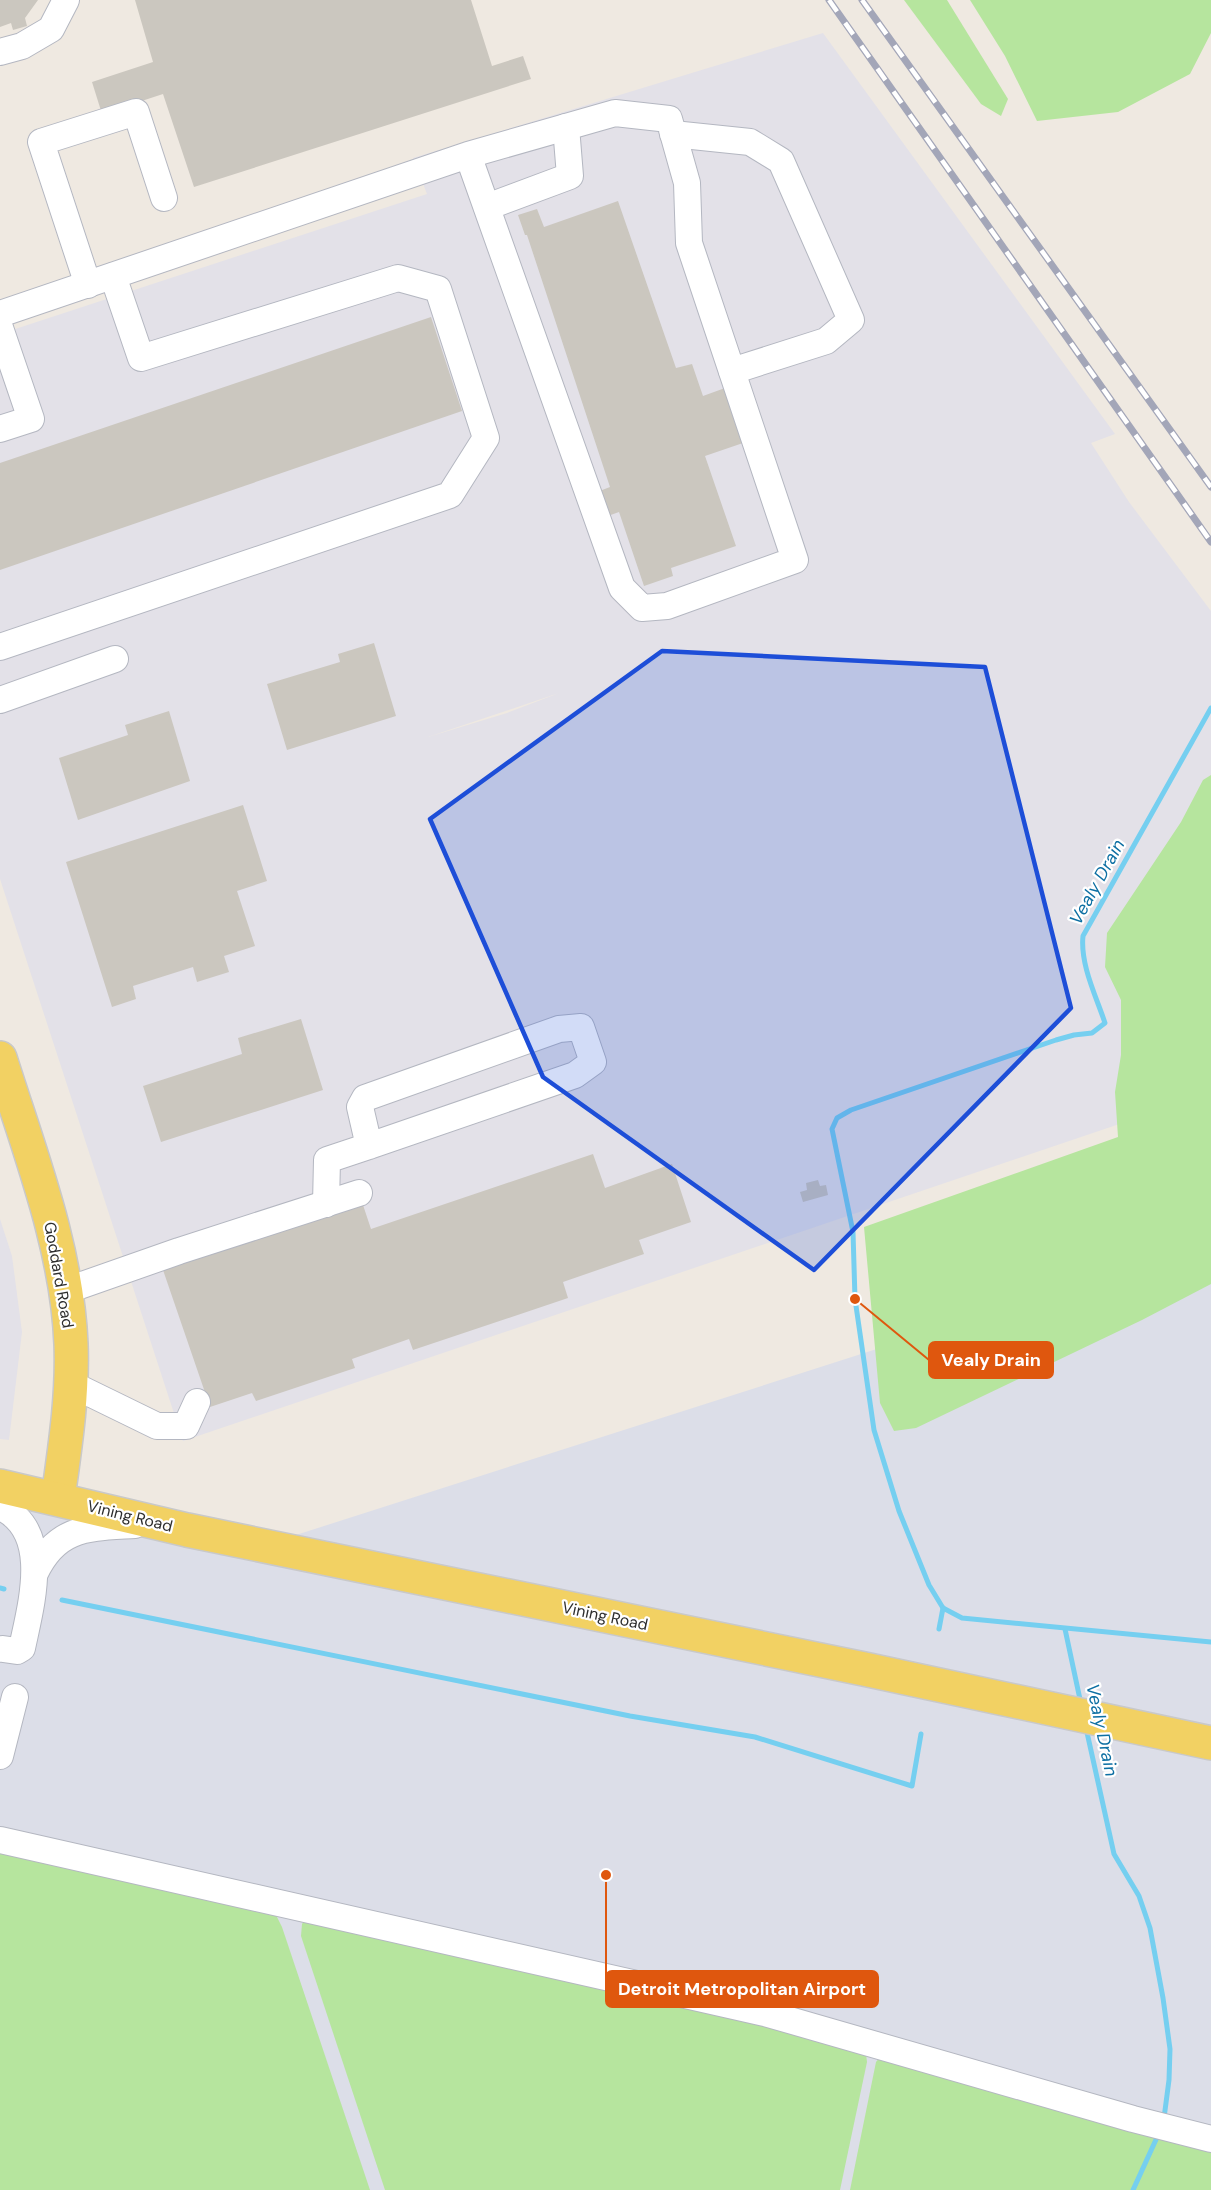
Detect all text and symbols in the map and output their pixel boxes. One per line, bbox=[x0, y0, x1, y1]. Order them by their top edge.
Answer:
water label: Vealy Drain bbox=[1064, 835, 1130, 929]
street label: Goddard Road bbox=[39, 1220, 79, 1330]
callout: Vealy Drain bbox=[929, 1342, 1053, 1378]
text: Vealy Drain bbox=[941, 1348, 1041, 1372]
street label: Vining Road bbox=[85, 1495, 175, 1537]
street label: Vining Road bbox=[560, 1597, 650, 1635]
water label: Vealy Drain bbox=[1080, 1681, 1124, 1779]
callout: Detroit Metropolitan Airport bbox=[606, 1971, 878, 2007]
text: Detroit Metropolitan Airport bbox=[618, 1977, 866, 2001]

